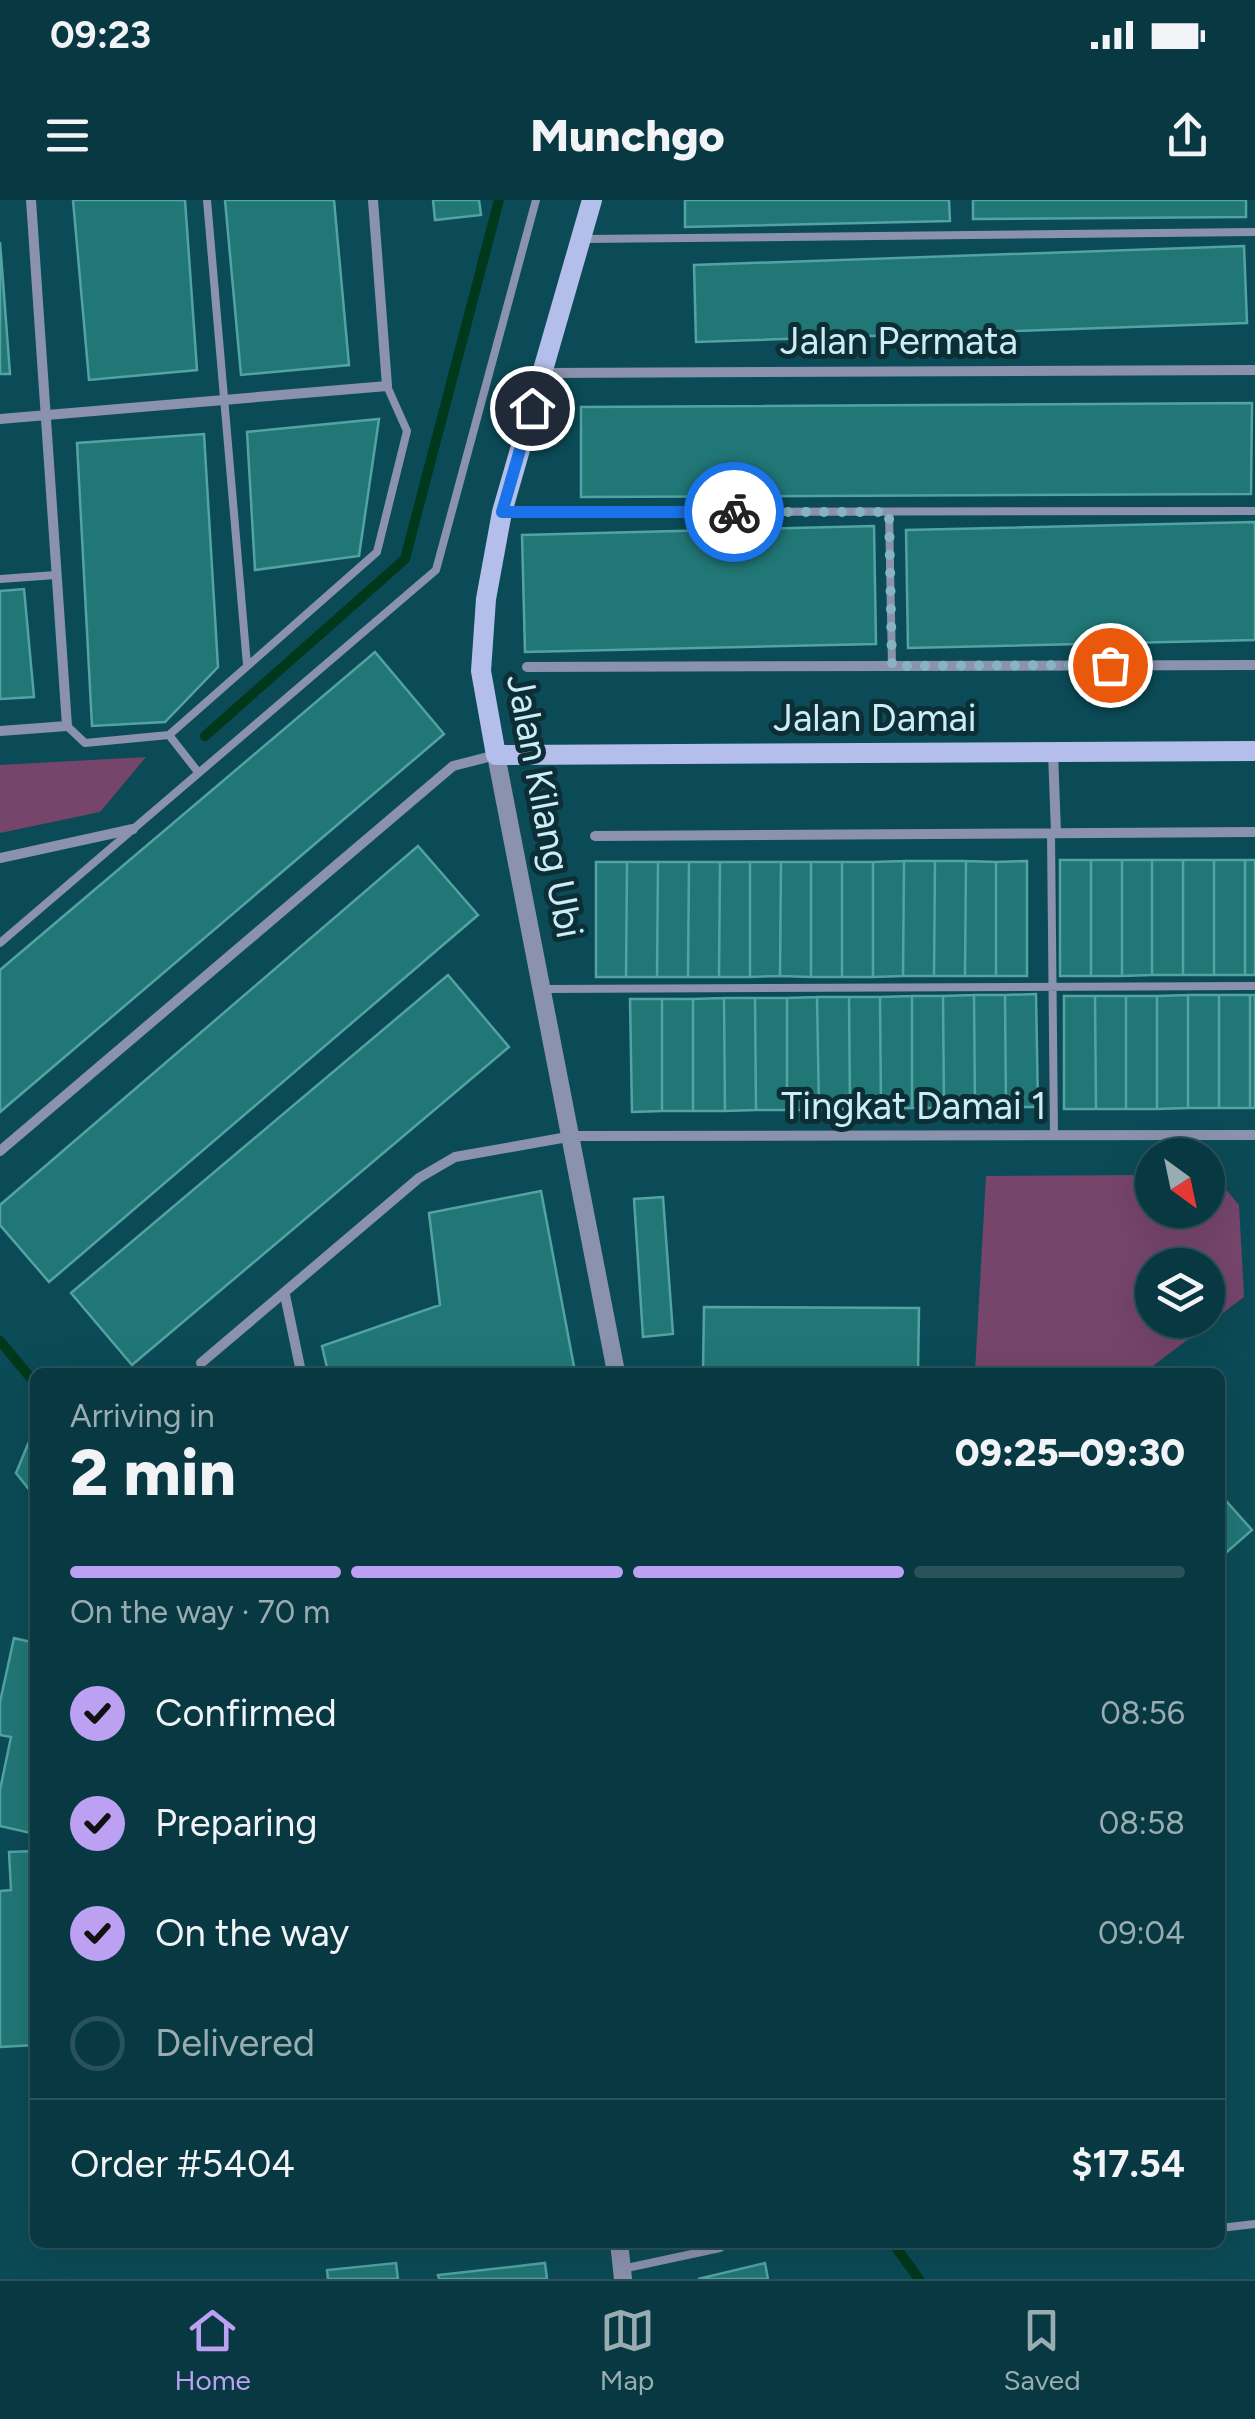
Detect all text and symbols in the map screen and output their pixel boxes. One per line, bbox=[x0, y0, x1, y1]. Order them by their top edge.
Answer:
text: 09:23 bbox=[50, 12, 151, 58]
icon: menu bbox=[40, 108, 95, 163]
text: Munchgo bbox=[530, 108, 725, 162]
icon: share bbox=[1160, 108, 1215, 163]
street label: Jalan Permata bbox=[780, 318, 1018, 364]
pin bbox=[490, 366, 575, 451]
icon: home bbox=[505, 381, 560, 436]
courier bbox=[684, 462, 784, 562]
icon: bike bbox=[707, 485, 762, 540]
pin bbox=[1068, 623, 1153, 708]
icon: bag bbox=[1083, 638, 1138, 693]
street label: Jalan Kilang Ubi bbox=[497, 670, 593, 942]
street label: Jalan Damai bbox=[773, 695, 977, 741]
street label: Tingkat Damai 1 bbox=[781, 1083, 1047, 1129]
north arrow bbox=[1135, 1138, 1225, 1228]
map controls bbox=[1135, 1138, 1225, 1338]
button: layers bbox=[1135, 1248, 1225, 1338]
text: Arriving in bbox=[70, 1397, 215, 1435]
text: 09:25–09:30 bbox=[955, 1430, 1185, 1476]
text: 2 min bbox=[70, 1433, 236, 1511]
text: On the way · 70 m bbox=[70, 1593, 330, 1631]
icon: check bbox=[70, 1686, 125, 1741]
text: Confirmed bbox=[155, 1690, 337, 1736]
text: 08:56 bbox=[1100, 1694, 1185, 1732]
icon: check bbox=[70, 1796, 125, 1851]
text: Preparing bbox=[155, 1800, 317, 1846]
text: 08:58 bbox=[1099, 1804, 1185, 1842]
icon: check bbox=[70, 1906, 125, 1961]
text: On the way bbox=[155, 1910, 349, 1956]
text: 09:04 bbox=[1098, 1914, 1185, 1952]
text: Delivered bbox=[155, 2020, 315, 2066]
text: Order #5404 bbox=[70, 2141, 295, 2187]
text: $17.54 bbox=[1071, 2141, 1185, 2187]
tab: Home bbox=[174, 2303, 251, 2397]
tab: Map bbox=[600, 2303, 655, 2397]
tab: Saved bbox=[1003, 2303, 1081, 2397]

